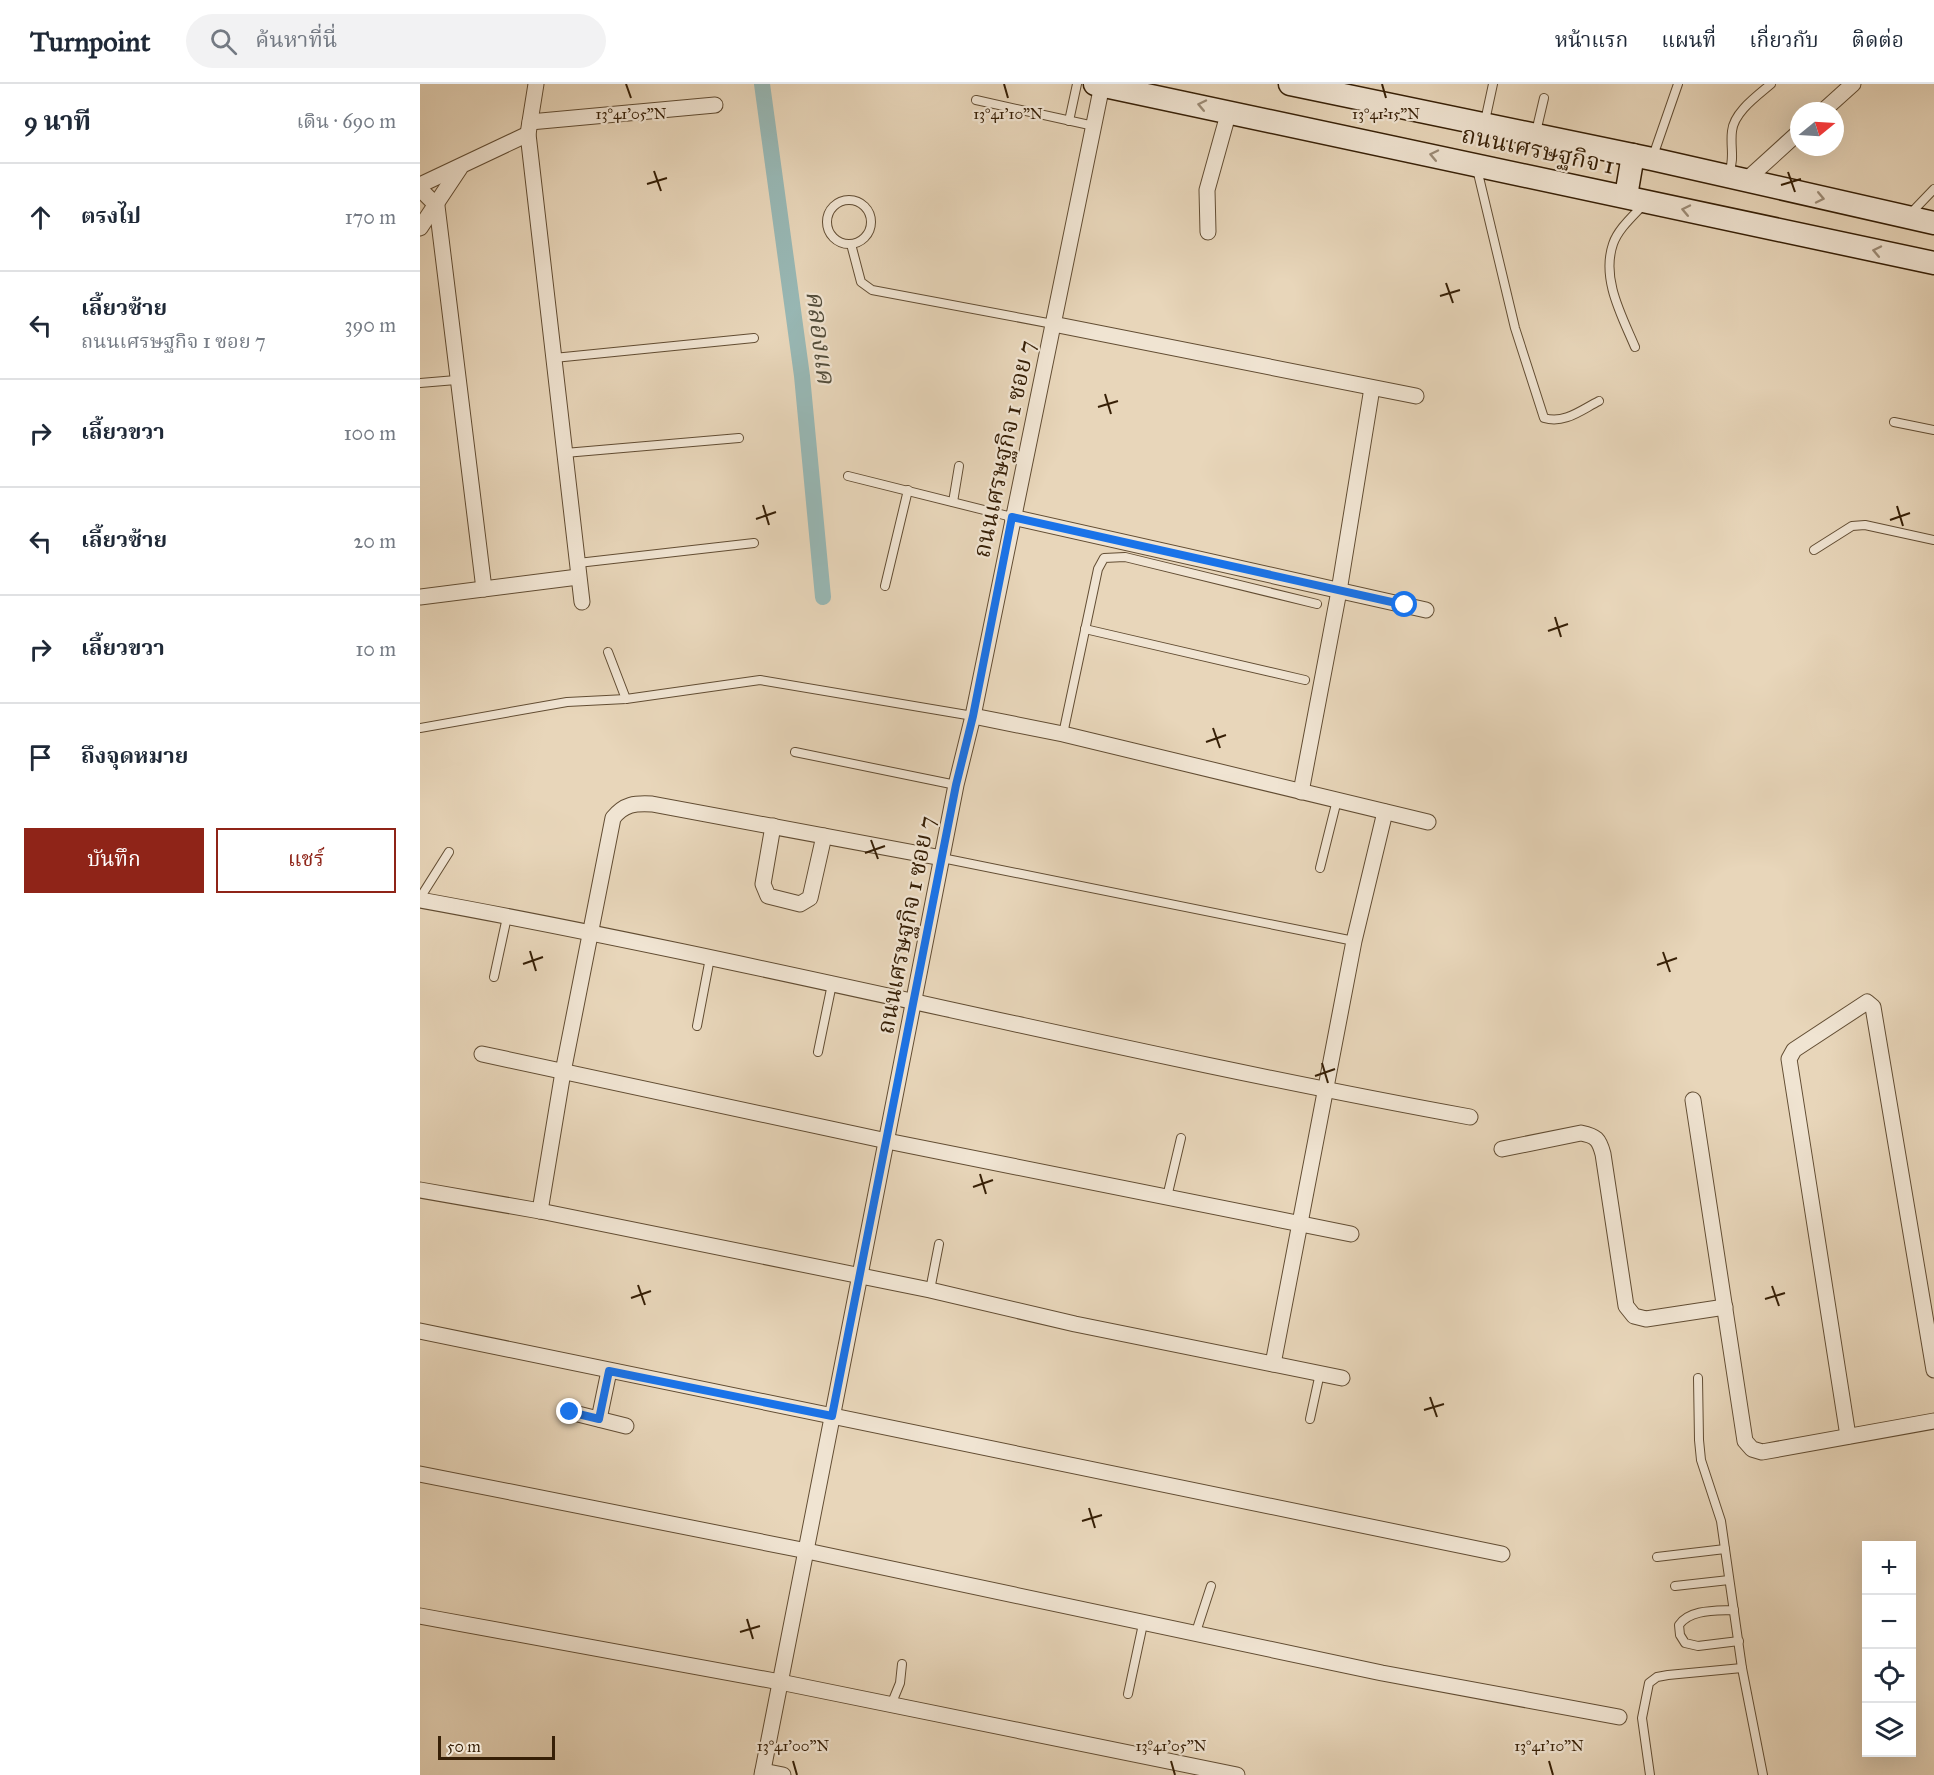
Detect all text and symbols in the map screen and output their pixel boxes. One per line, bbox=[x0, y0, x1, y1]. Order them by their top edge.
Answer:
search box bbox=[186, 14, 606, 68]
text: Turnpoint bbox=[30, 24, 150, 59]
icon: search bbox=[207, 25, 240, 58]
text: ค้นหาที่นี่ bbox=[255, 26, 337, 53]
text: หน้าแรก bbox=[1555, 27, 1628, 53]
text: แผนที่ bbox=[1661, 27, 1716, 53]
text: เกี่ยวกับ bbox=[1749, 27, 1819, 53]
text: ติดต่อ bbox=[1852, 27, 1904, 53]
one-way arrow bbox=[1198, 100, 1208, 113]
north arrow bbox=[1790, 102, 1844, 156]
text: 9 นาที bbox=[24, 105, 91, 137]
text: 13°41'05"N bbox=[596, 105, 667, 123]
text: 13°41'10"N bbox=[973, 105, 1043, 123]
text: 13°41'15"N bbox=[1352, 105, 1420, 123]
text: เดิน · 690 m bbox=[296, 109, 396, 133]
street label: ถนนเศรษฐกิจ 1 bbox=[1459, 119, 1617, 181]
one-way arrow bbox=[1429, 150, 1439, 163]
one-way arrow bbox=[1814, 191, 1824, 204]
icon: ahead bbox=[24, 201, 57, 234]
text: ตรงไป bbox=[81, 202, 141, 229]
one-way arrow bbox=[1682, 204, 1692, 217]
text: 170 m bbox=[345, 205, 396, 229]
one-way arrow bbox=[1872, 245, 1882, 258]
water label: คลองแค bbox=[799, 289, 843, 386]
text: เลี้ยวซ้าย bbox=[81, 294, 167, 321]
icon: left bbox=[24, 309, 57, 342]
text: 390 m bbox=[345, 313, 396, 337]
text: ถนนเศรษฐกิจ 1 ซอย 7 bbox=[81, 329, 266, 353]
street label: ถนนเศรษฐกิจ 1 ซอย 7 bbox=[966, 338, 1042, 560]
icon: right bbox=[24, 417, 57, 450]
text: เลี้ยวขวา bbox=[81, 418, 165, 445]
text: 100 m bbox=[344, 421, 396, 445]
icon: left bbox=[24, 525, 57, 558]
text: เลี้ยวซ้าย bbox=[81, 526, 167, 553]
text: 20 m bbox=[353, 529, 396, 553]
route start bbox=[1391, 591, 1417, 617]
icon: right bbox=[24, 633, 57, 666]
text: เลี้ยวขวา bbox=[81, 634, 165, 661]
text: 10 m bbox=[355, 637, 396, 661]
icon: arrive bbox=[24, 741, 57, 774]
text: ถึงจุดหมาย bbox=[81, 742, 188, 769]
street label: ถนนเศรษฐกิจ 1 ซอย 7 bbox=[870, 813, 942, 1037]
button: บันทึก bbox=[24, 828, 204, 893]
button: แชร์ bbox=[216, 828, 396, 893]
route end bbox=[556, 1398, 582, 1424]
map controls bbox=[1862, 1541, 1916, 1757]
button: + bbox=[1862, 1541, 1916, 1595]
button: − bbox=[1862, 1595, 1916, 1649]
button: locate bbox=[1862, 1649, 1916, 1703]
button: layers bbox=[1862, 1703, 1916, 1757]
scale bar bbox=[438, 1733, 555, 1760]
text: 50 m bbox=[447, 1737, 481, 1756]
text: 13°41'00"N bbox=[757, 1737, 830, 1755]
text: 13°41'05"N bbox=[1136, 1737, 1207, 1755]
text: 13°41'10"N bbox=[1514, 1737, 1584, 1755]

